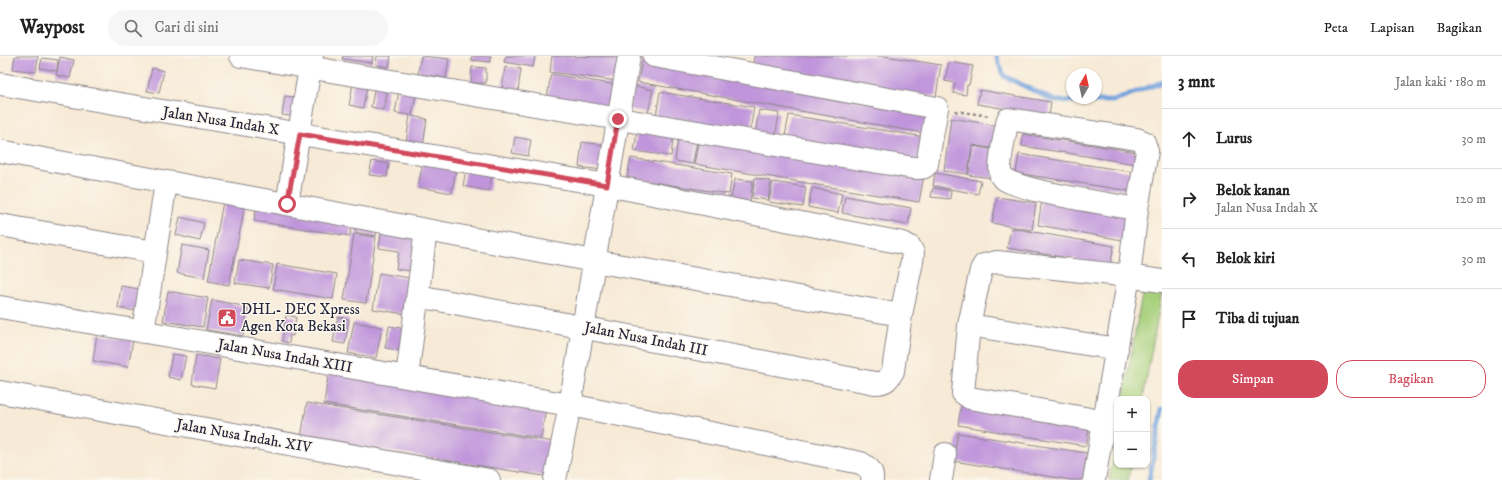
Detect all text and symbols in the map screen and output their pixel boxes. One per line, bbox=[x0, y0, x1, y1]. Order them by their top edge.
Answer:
search box bbox=[108, 10, 388, 46]
text: Waypost bbox=[20, 16, 84, 39]
icon: search bbox=[122, 17, 144, 39]
text: Cari di sini bbox=[154, 18, 219, 37]
text: Peta bbox=[1324, 19, 1348, 37]
text: Lapisan bbox=[1370, 19, 1415, 37]
text: Bagikan bbox=[1437, 19, 1482, 37]
north arrow bbox=[1066, 68, 1102, 104]
text: 3 mnt bbox=[1178, 71, 1215, 93]
text: Jalan kaki · 180 m bbox=[1395, 74, 1486, 90]
street label: Jalan Nusa Indah X bbox=[159, 102, 281, 140]
route end bbox=[609, 110, 627, 128]
icon: ahead bbox=[1178, 128, 1200, 150]
text: Lurus bbox=[1216, 129, 1252, 148]
text: 30 m bbox=[1462, 131, 1486, 147]
text: Belok kanan bbox=[1216, 181, 1290, 200]
icon: right bbox=[1178, 188, 1200, 210]
text: 120 m bbox=[1455, 191, 1486, 207]
route start bbox=[278, 195, 296, 213]
text: Jalan Nusa Indah X bbox=[1216, 200, 1318, 216]
icon: left bbox=[1178, 248, 1200, 270]
text: Belok kiri bbox=[1216, 249, 1275, 268]
text: 30 m bbox=[1462, 251, 1486, 267]
place label: DHL- DEC Xpress Agen Kota Bekasi bbox=[241, 300, 360, 336]
public building icon: DHL- DEC Xpress Agen Kota Bekasi bbox=[216, 307, 238, 329]
icon: arrive bbox=[1178, 308, 1200, 330]
text: Tiba di tujuan bbox=[1216, 309, 1299, 328]
street label: Jalan Nusa Indah III bbox=[581, 317, 709, 360]
street label: Jalan Nusa Indah XIII bbox=[214, 334, 354, 377]
button: Simpan bbox=[1178, 360, 1328, 398]
button: Bagikan bbox=[1336, 360, 1486, 398]
map controls bbox=[1114, 396, 1150, 468]
button: + bbox=[1114, 396, 1150, 432]
street label: Jalan Nusa Indah. XIV bbox=[173, 414, 314, 457]
button: − bbox=[1114, 432, 1150, 468]

